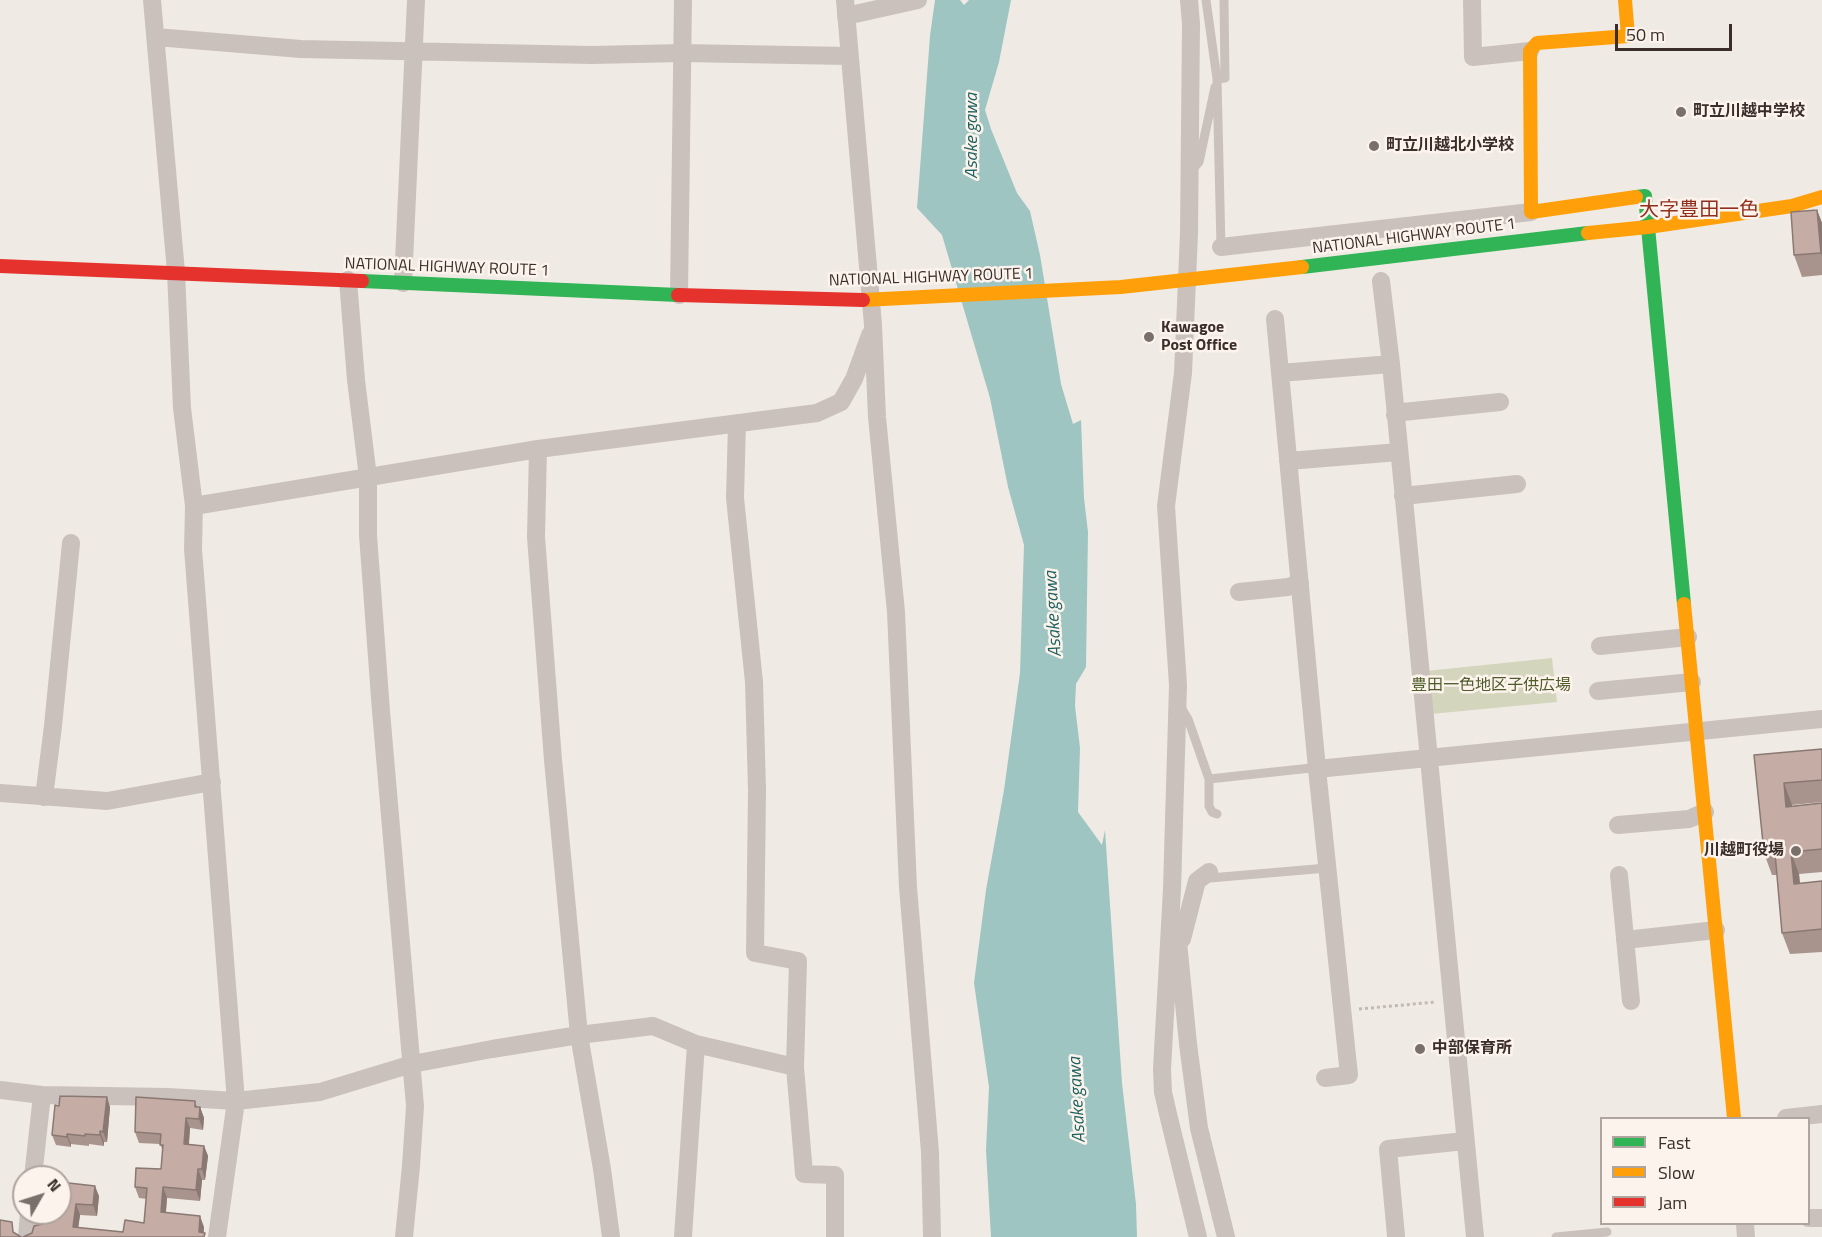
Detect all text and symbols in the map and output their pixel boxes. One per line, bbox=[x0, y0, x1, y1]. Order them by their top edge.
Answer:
scale bar bbox=[1618, 12, 1735, 50]
text: 50 m bbox=[1626, 21, 1665, 48]
water label: Asake gawa bbox=[962, 93, 984, 179]
place label: 町立川越中学校 bbox=[1693, 102, 1805, 122]
marker: 町立川越中学校 bbox=[1674, 105, 1688, 119]
place label: 町立川越北小学校 bbox=[1386, 136, 1514, 156]
marker: 町立川越北小学校 bbox=[1367, 139, 1381, 153]
district label: 大字豊田一色 bbox=[1639, 199, 1759, 223]
street label: NATIONAL HIGHWAY ROUTE 1 bbox=[1311, 215, 1517, 259]
street label: NATIONAL HIGHWAY ROUTE 1 bbox=[344, 255, 550, 281]
street label: NATIONAL HIGHWAY ROUTE 1 bbox=[828, 265, 1034, 291]
place label: Kawagoe Post Office bbox=[1161, 318, 1237, 356]
marker: Kawagoe Post Office bbox=[1142, 330, 1156, 344]
water label: Asake gawa bbox=[1041, 570, 1067, 658]
park label: 豊田一色地区子供広場 bbox=[1411, 676, 1571, 696]
place label: 川越町役場 bbox=[1704, 841, 1784, 861]
marker: 川越町役場 bbox=[1789, 844, 1803, 858]
place label: 中部保育所 bbox=[1432, 1039, 1512, 1059]
marker: 中部保育所 bbox=[1413, 1042, 1427, 1056]
water label: Asake gawa bbox=[1065, 1056, 1091, 1144]
legend bbox=[1600, 1117, 1810, 1225]
text: Fast bbox=[1658, 1129, 1691, 1156]
text: Slow bbox=[1658, 1159, 1695, 1186]
north arrow bbox=[12, 1165, 72, 1225]
text: N bbox=[42, 1173, 67, 1197]
text: Jam bbox=[1658, 1189, 1687, 1216]

